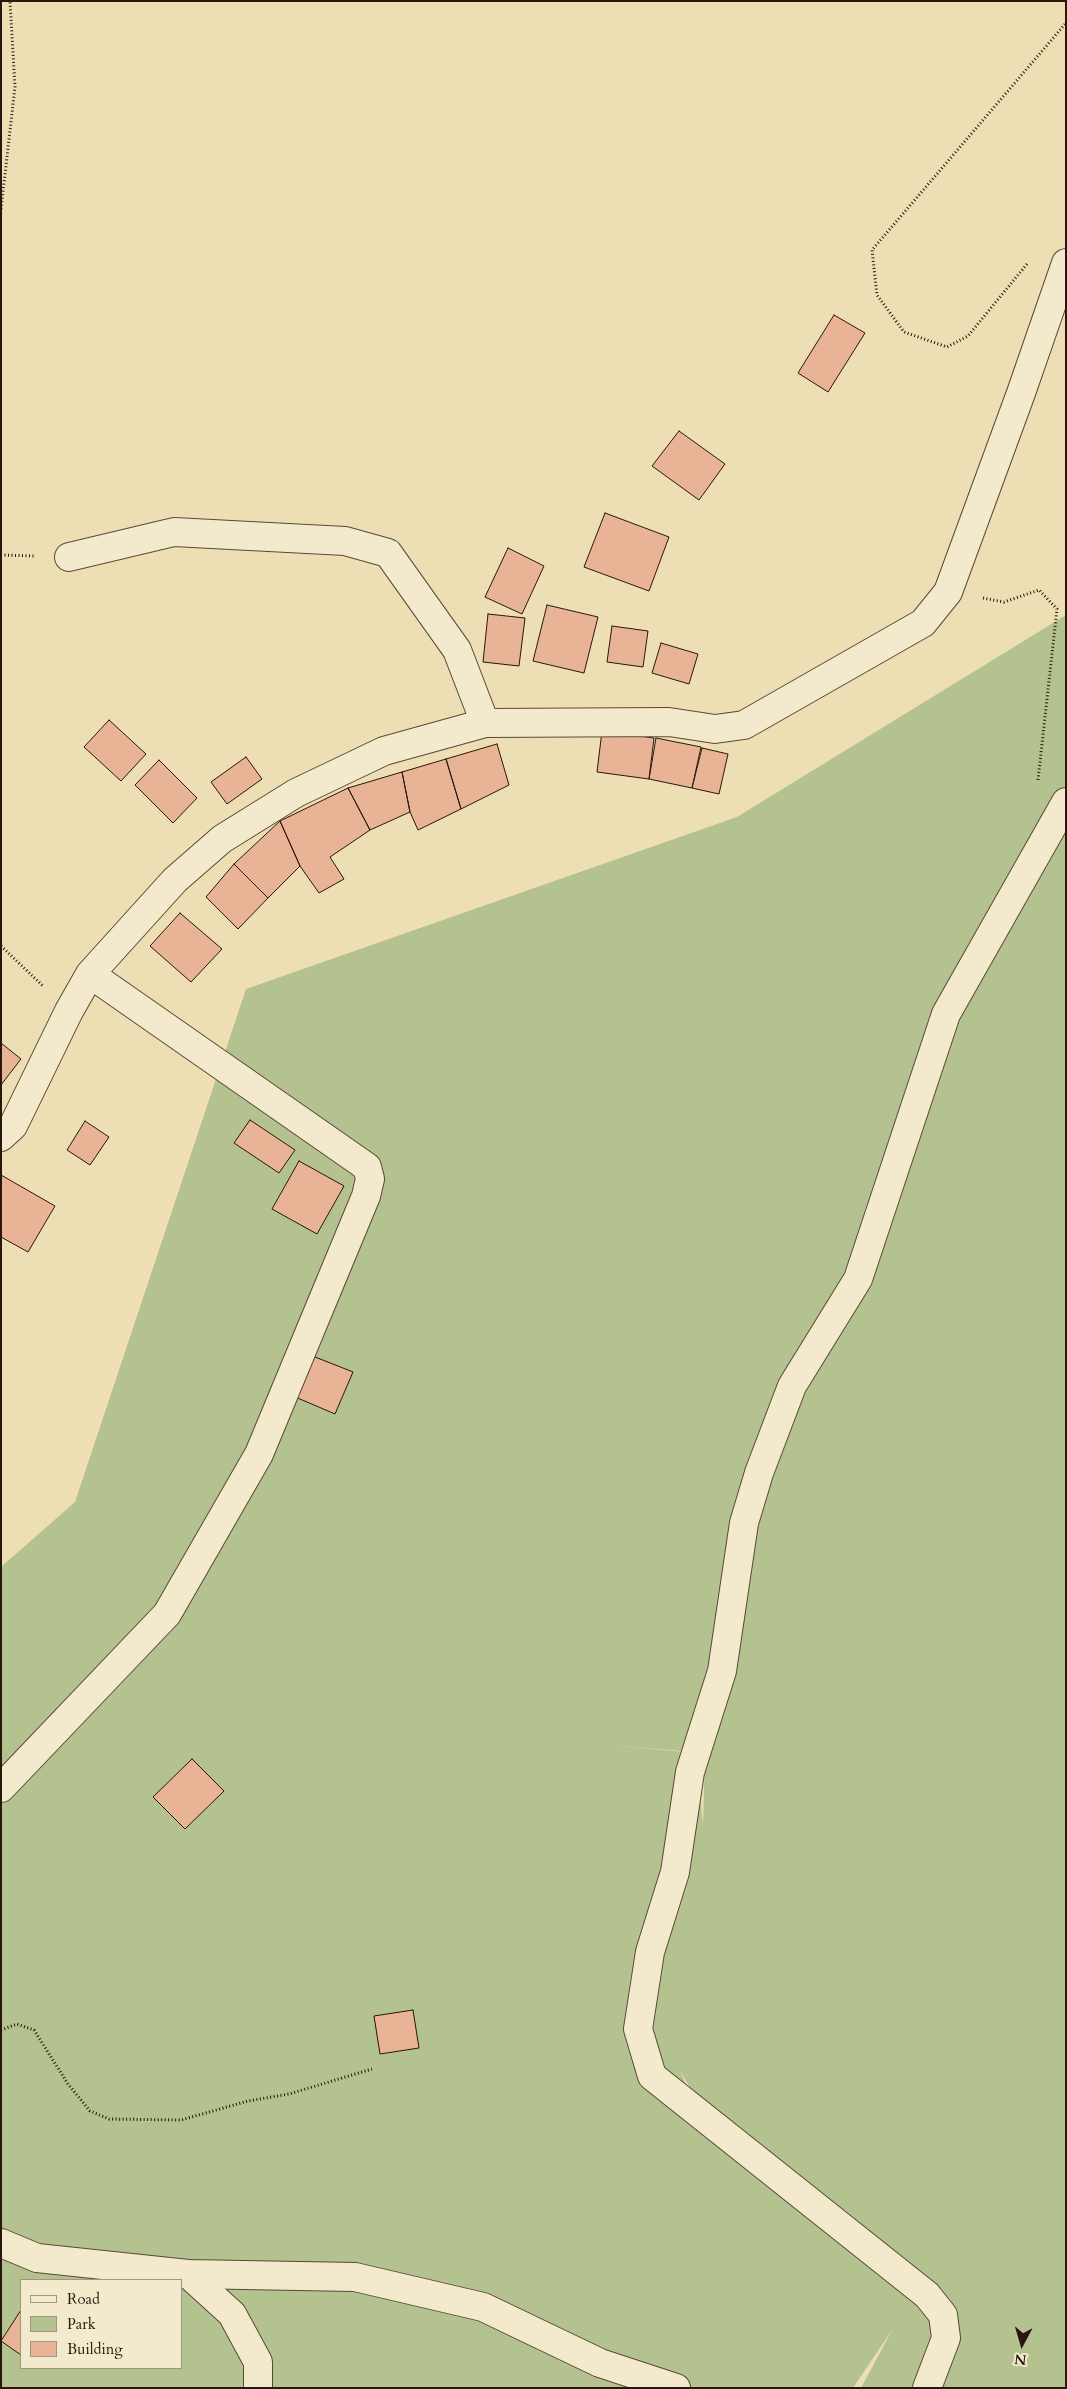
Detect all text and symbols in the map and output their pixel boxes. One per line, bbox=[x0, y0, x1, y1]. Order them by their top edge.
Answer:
legend bbox=[20, 2279, 182, 2369]
text: Road bbox=[67, 2289, 100, 2309]
text: Park bbox=[67, 2314, 96, 2334]
north arrow bbox=[997, 2319, 1047, 2369]
text: Building bbox=[67, 2339, 123, 2359]
text: N bbox=[1013, 2349, 1027, 2369]

